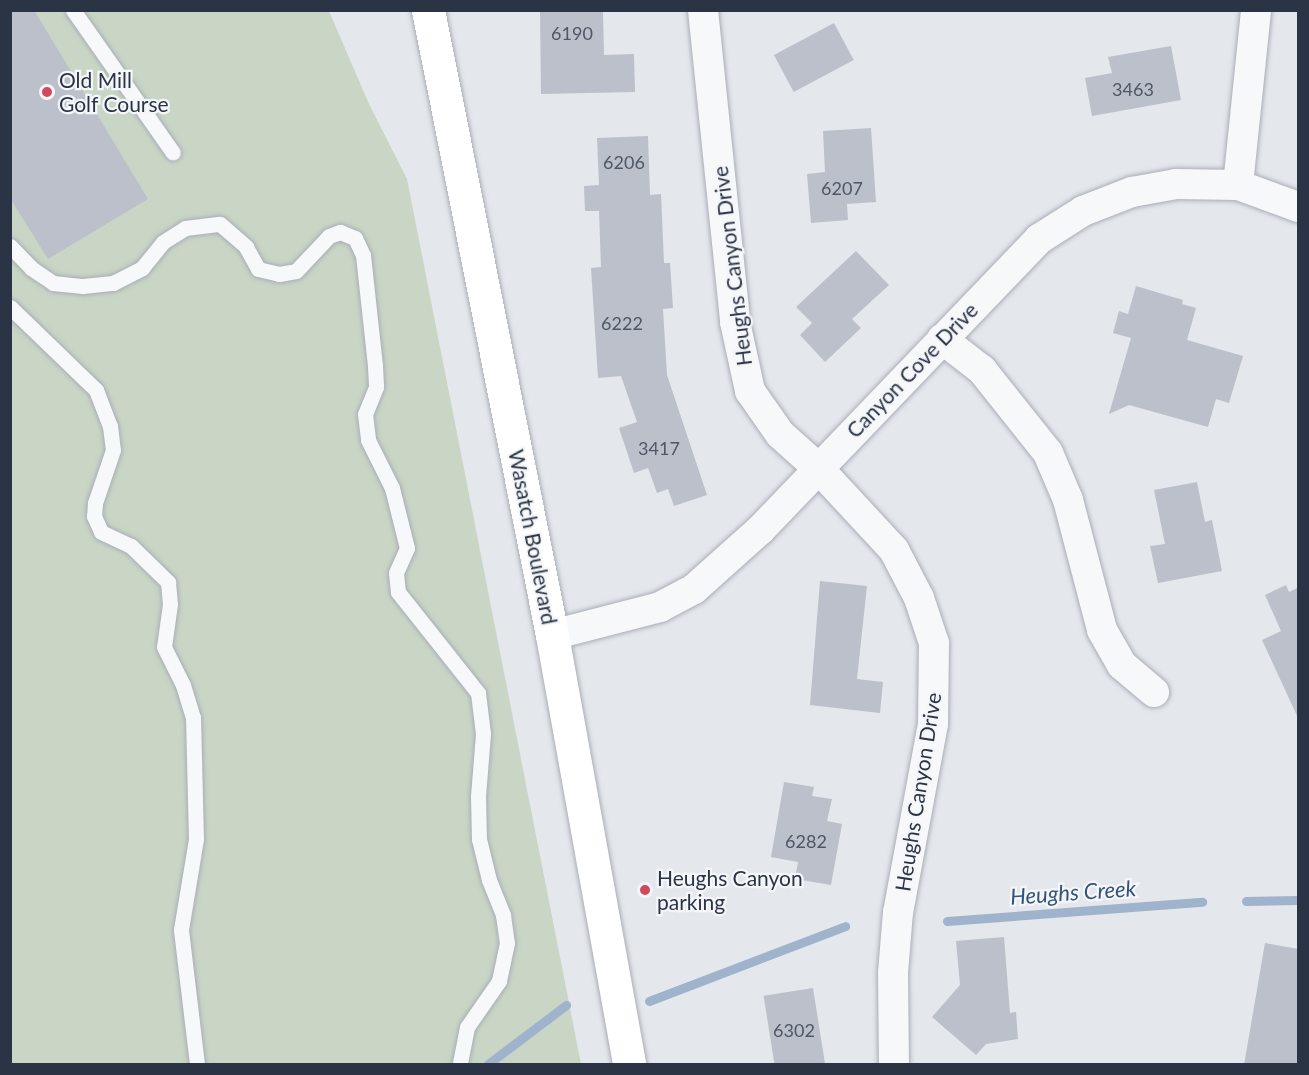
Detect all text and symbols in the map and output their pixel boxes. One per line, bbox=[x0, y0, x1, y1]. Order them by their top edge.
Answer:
house number: 6190 bbox=[551, 22, 593, 44]
place label: Old Mill Golf Course bbox=[59, 67, 169, 117]
house number: 3463 bbox=[1112, 78, 1154, 100]
marker: Old Mill Golf Course bbox=[40, 85, 54, 99]
house number: 6206 bbox=[603, 151, 645, 173]
street label: Heughs Canyon Drive bbox=[707, 165, 757, 367]
house number: 6207 bbox=[821, 177, 863, 199]
street label: Canyon Cove Drive bbox=[841, 297, 983, 443]
house number: 6222 bbox=[601, 312, 643, 334]
house number: 3417 bbox=[638, 437, 680, 459]
street label: Wasatch Boulevard bbox=[504, 447, 562, 627]
street label: Heughs Canyon Drive bbox=[890, 691, 946, 893]
house number: 6282 bbox=[785, 830, 827, 852]
place label: Heughs Canyon parking bbox=[657, 865, 803, 915]
water label: Heughs Creek bbox=[1009, 874, 1137, 910]
marker: Heughs Canyon parking bbox=[638, 883, 652, 897]
house number: 6302 bbox=[773, 1019, 815, 1041]

